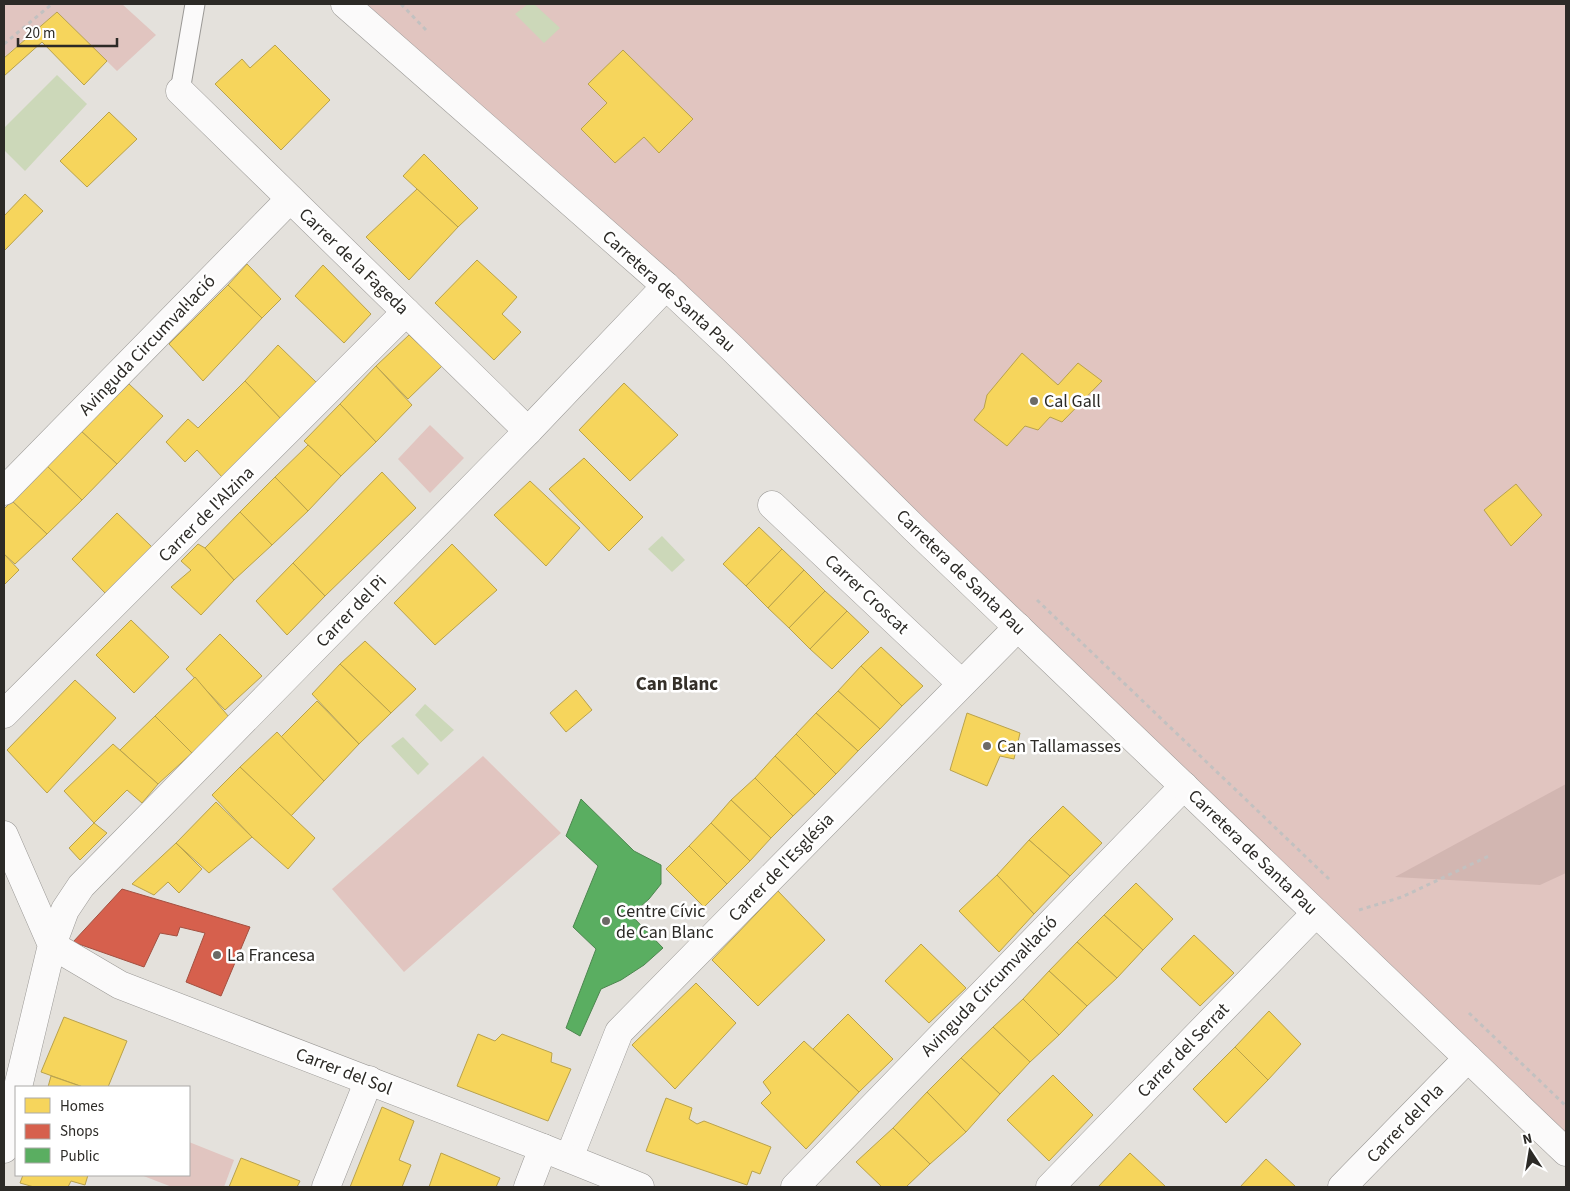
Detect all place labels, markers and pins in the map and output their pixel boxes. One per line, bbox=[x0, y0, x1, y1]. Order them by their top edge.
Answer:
place label: Cal Gall bbox=[1044, 389, 1101, 414]
marker: Cal Gall bbox=[1028, 395, 1040, 407]
place label: Can Tallamasses bbox=[997, 734, 1121, 759]
marker: Can Tallamasses bbox=[981, 740, 993, 752]
place label: Centre Cívic de Can Blanc bbox=[616, 899, 714, 945]
marker: Centre Cívic de Can Blanc bbox=[600, 915, 612, 927]
place label: La Francesa bbox=[227, 943, 315, 968]
marker: La Francesa bbox=[211, 949, 223, 961]

